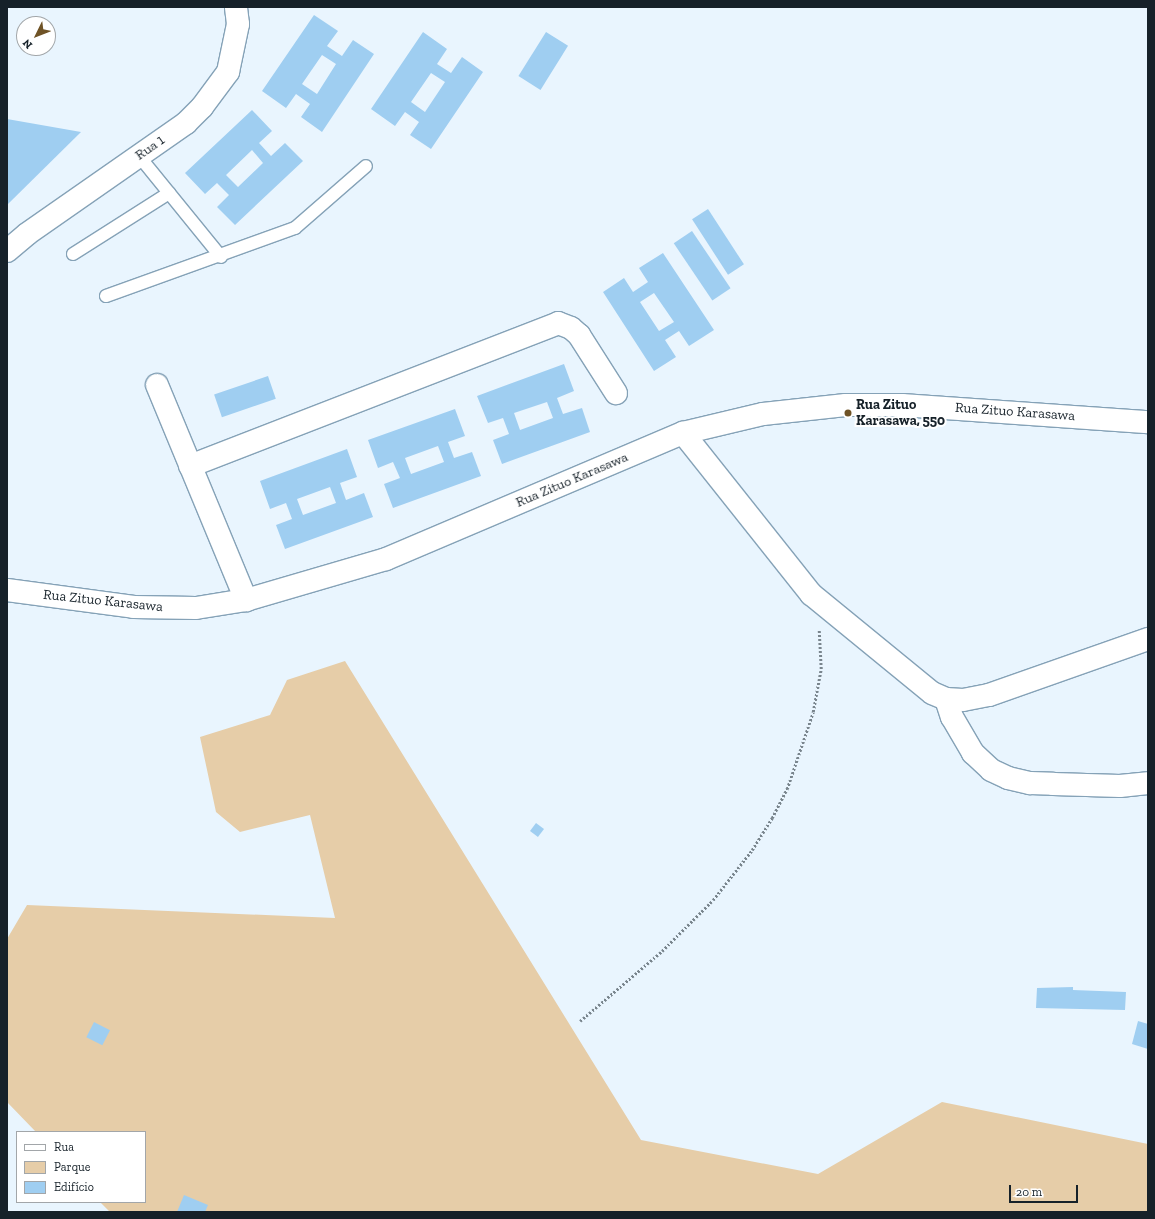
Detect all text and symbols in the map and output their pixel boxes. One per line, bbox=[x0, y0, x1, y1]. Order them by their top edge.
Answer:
north arrow bbox=[16, 16, 56, 56]
text: N bbox=[20, 36, 35, 51]
street label: Rua 1 bbox=[132, 132, 168, 164]
place label: Rua Zituo Karasawa, 550 bbox=[856, 397, 945, 430]
street label: Rua Zituo Karasawa bbox=[954, 399, 1076, 425]
marker: Rua Zituo Karasawa, 550 bbox=[843, 408, 853, 418]
street label: Rua Zituo Karasawa bbox=[513, 449, 631, 511]
street label: Rua Zituo Karasawa bbox=[42, 586, 164, 616]
legend bbox=[16, 1131, 146, 1203]
text: Rua bbox=[54, 1140, 74, 1154]
text: Parque bbox=[54, 1160, 90, 1174]
scale bar bbox=[1011, 1177, 1080, 1203]
text: Edifício bbox=[54, 1180, 94, 1194]
text: 20 m bbox=[1016, 1185, 1042, 1199]

